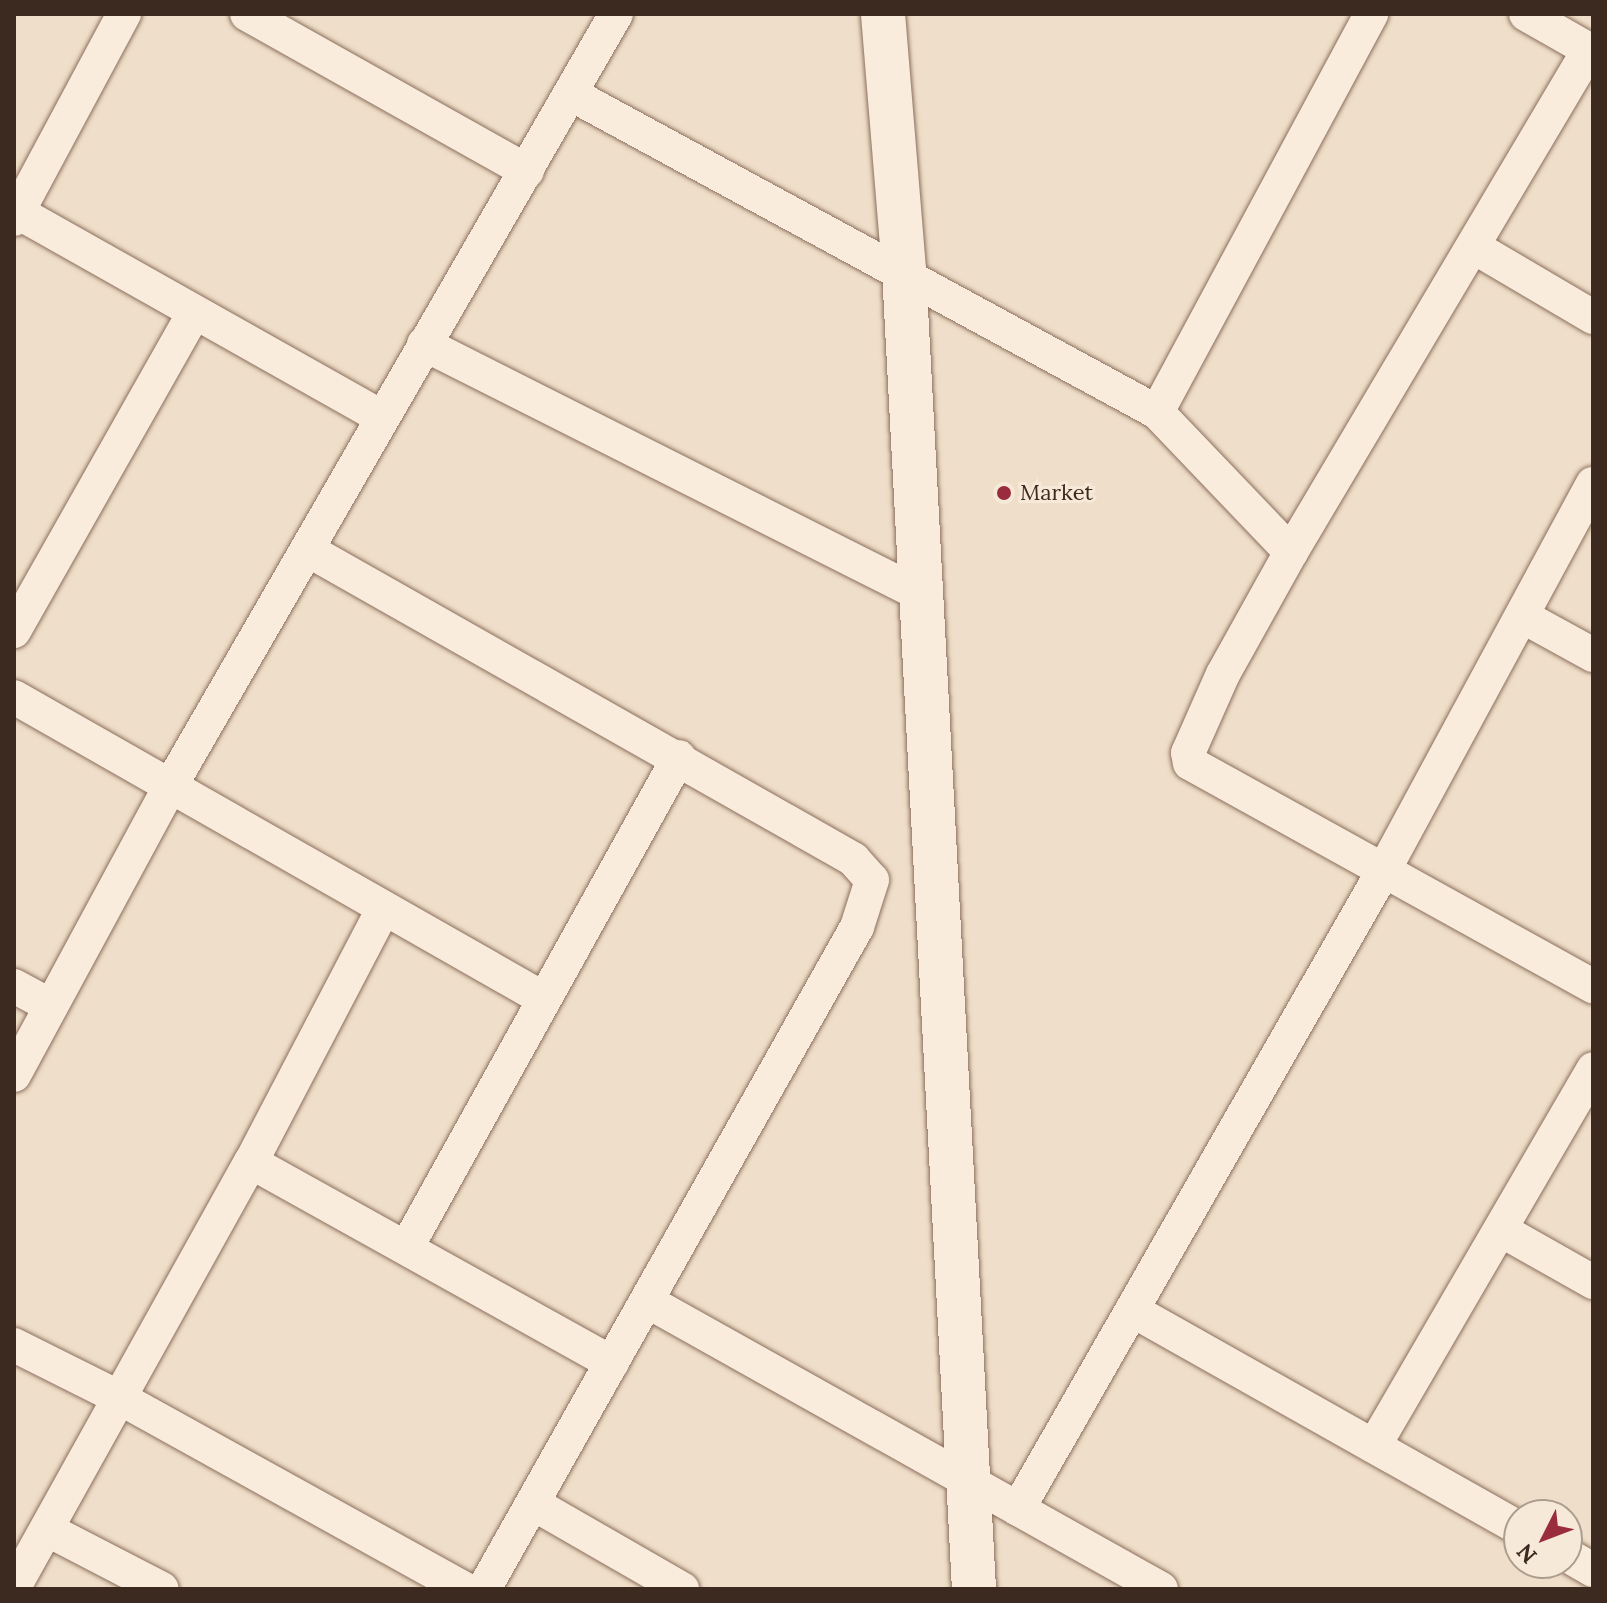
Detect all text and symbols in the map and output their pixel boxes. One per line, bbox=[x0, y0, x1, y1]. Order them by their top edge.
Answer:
place label: Market bbox=[1020, 480, 1093, 506]
marker: Market bbox=[995, 484, 1013, 502]
north arrow bbox=[1503, 1499, 1583, 1579]
text: N bbox=[1511, 1538, 1543, 1569]

